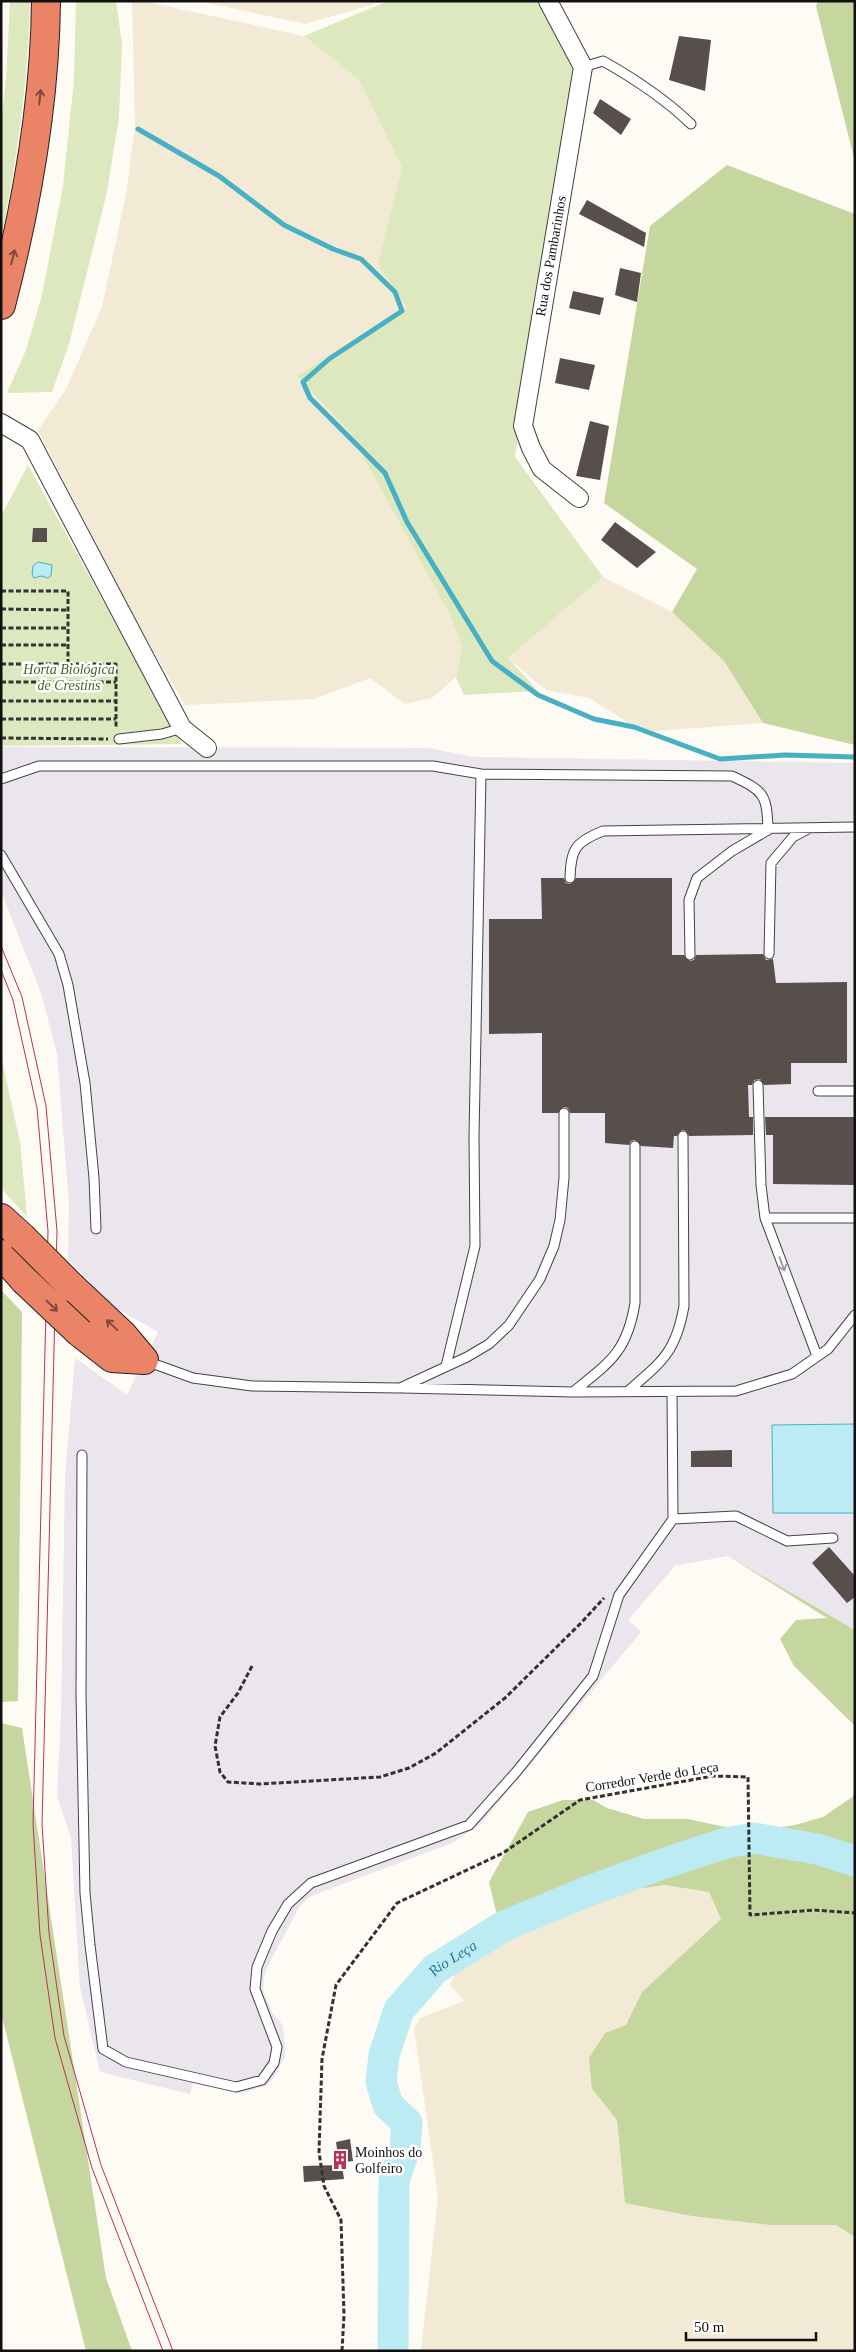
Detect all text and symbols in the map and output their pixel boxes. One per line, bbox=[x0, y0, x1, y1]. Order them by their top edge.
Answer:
one-way arrow bbox=[35, 89, 45, 105]
street label: Rua dos Pambarinhos bbox=[533, 195, 569, 317]
one-way arrow bbox=[9, 250, 19, 266]
park label: Horta Biológica de Crestins bbox=[22, 662, 115, 693]
one-way arrow bbox=[778, 1256, 787, 1271]
one-way arrow bbox=[46, 1300, 58, 1313]
one-way arrow bbox=[105, 1319, 118, 1331]
street label: Corredor Verde do Leça bbox=[584, 1759, 720, 1795]
water label: Rio Leça bbox=[424, 1937, 480, 1980]
place label: Moinhos do Golfeiro bbox=[355, 2145, 422, 2176]
building icon: Moinhos do Golfeiro bbox=[329, 2149, 351, 2171]
scale bar bbox=[686, 2310, 816, 2342]
text: 50 m bbox=[694, 2319, 725, 2335]

